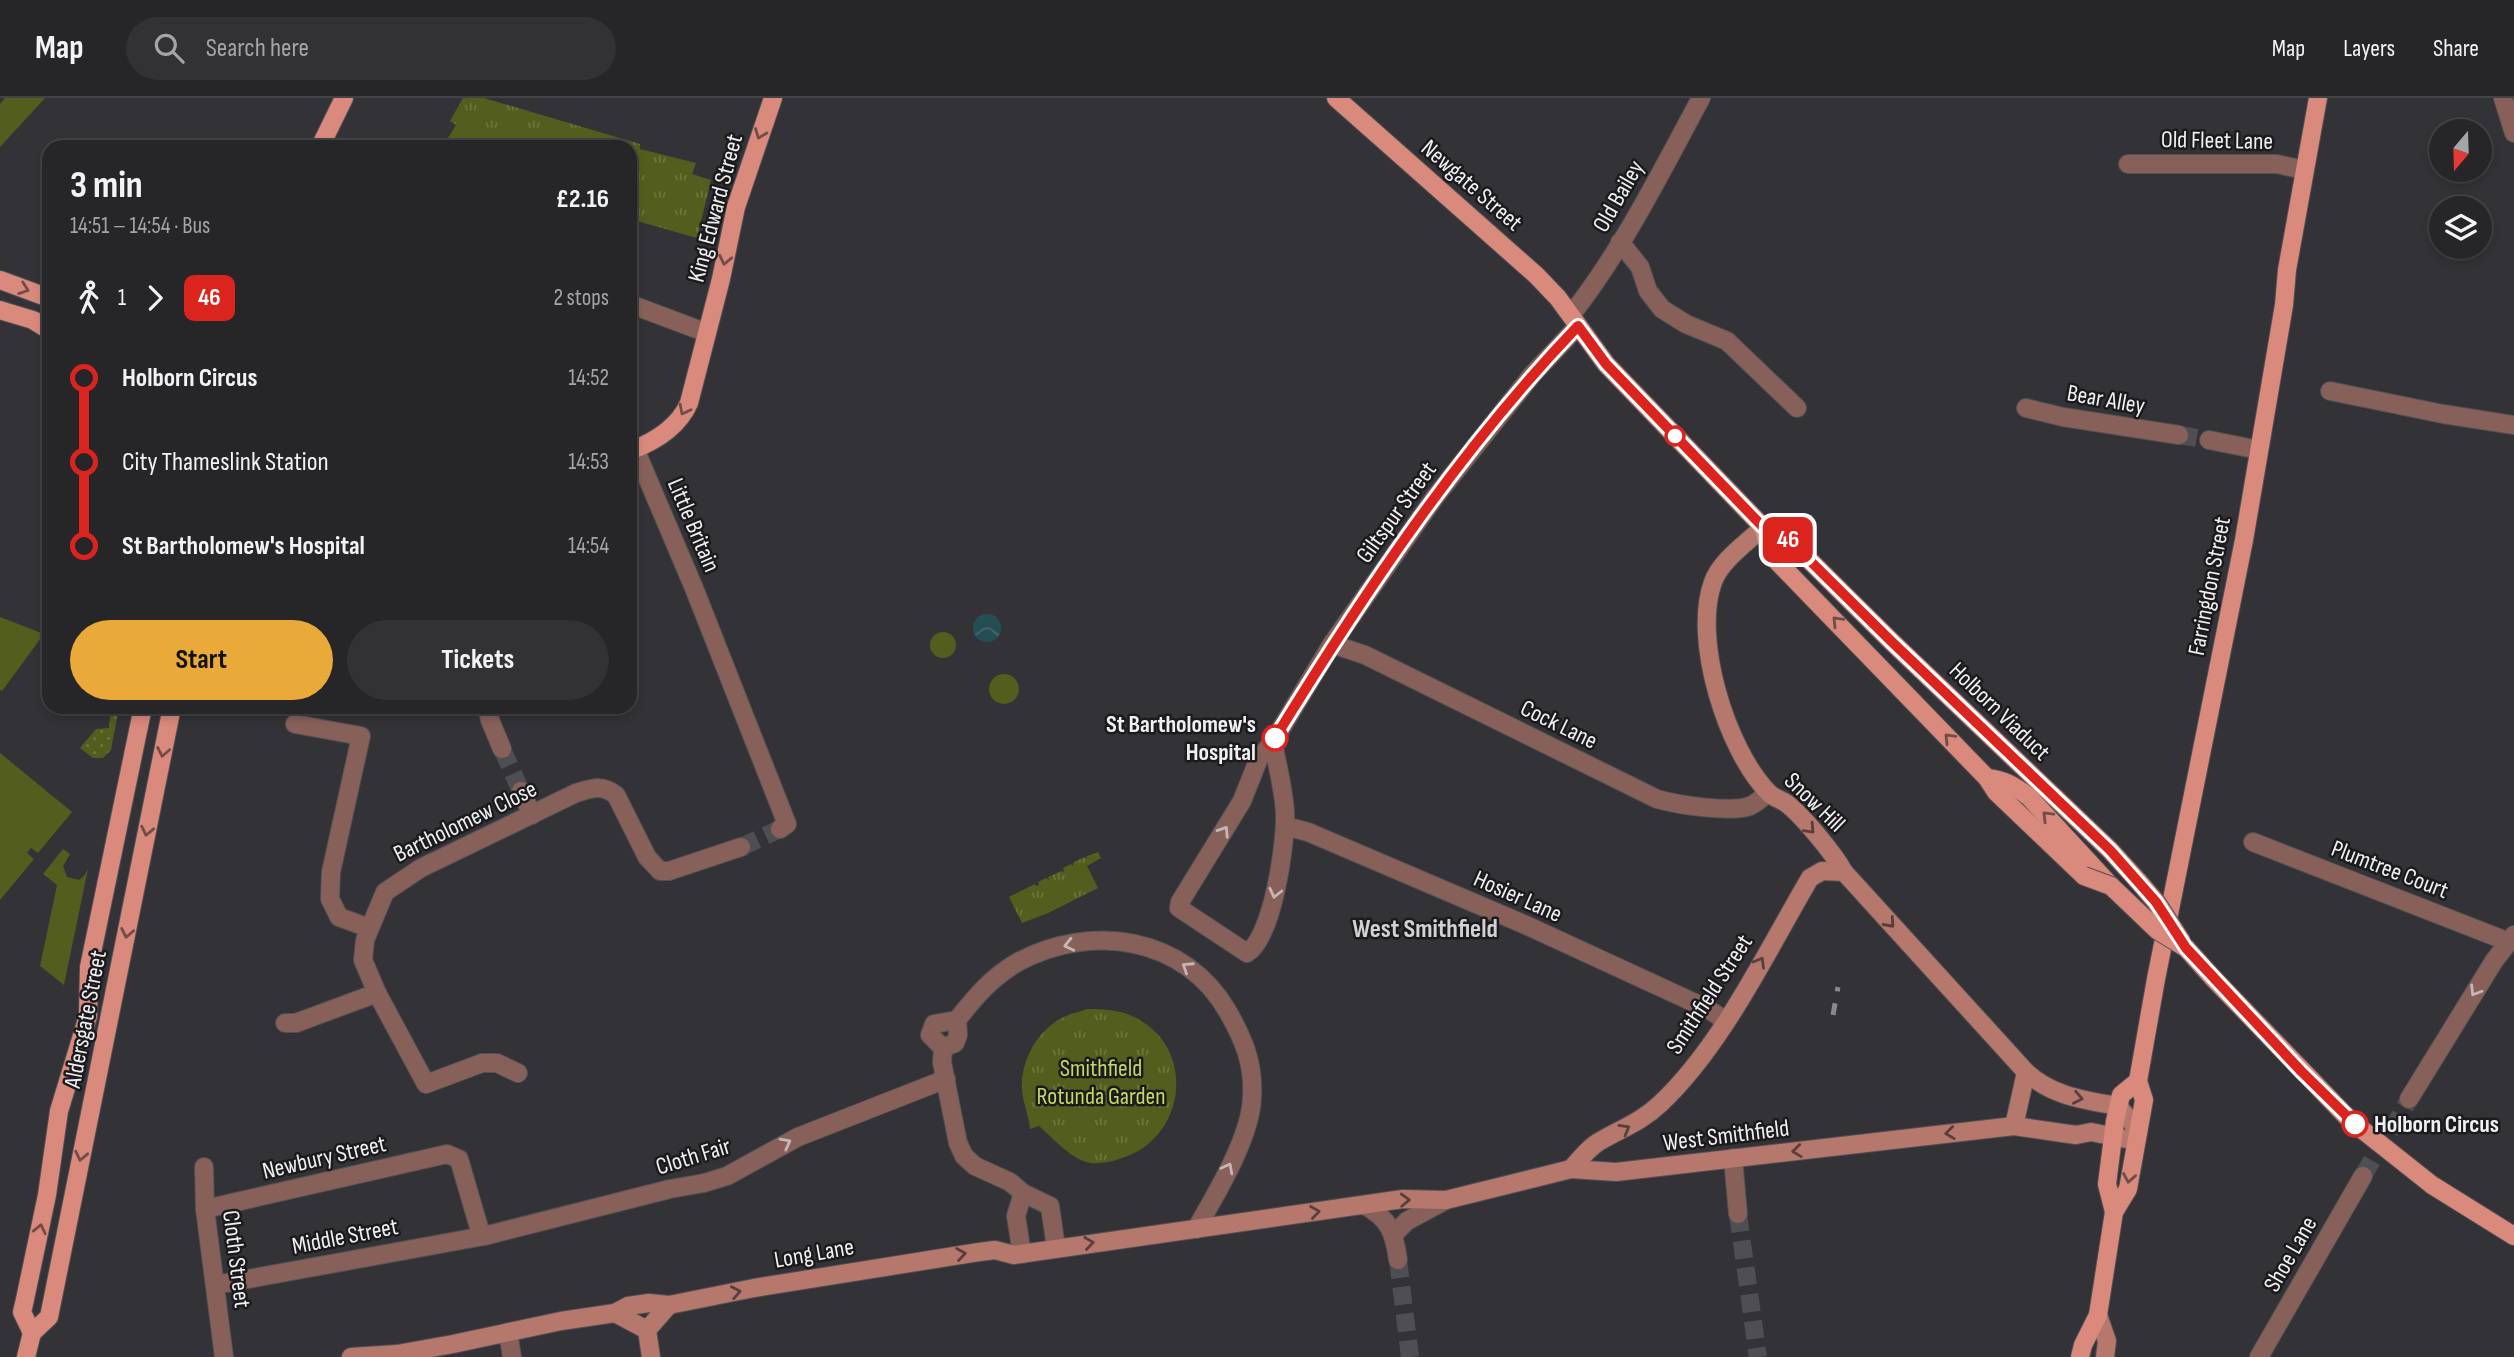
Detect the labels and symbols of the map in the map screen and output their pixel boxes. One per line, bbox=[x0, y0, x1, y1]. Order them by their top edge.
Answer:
north arrow bbox=[2429, 119, 2492, 182]
street label: Old Fleet Lane bbox=[2161, 125, 2273, 156]
one-way arrow bbox=[754, 127, 768, 139]
street label: King Edward Street bbox=[682, 131, 749, 285]
street label: Newgate Street bbox=[1415, 134, 1528, 237]
street label: Old Bailey bbox=[1586, 155, 1650, 237]
one-way arrow bbox=[719, 254, 733, 266]
one-way arrow bbox=[18, 281, 30, 295]
street label: Bear Alley bbox=[2065, 378, 2147, 421]
one-way arrow bbox=[679, 403, 693, 415]
unlabelled marker bbox=[1665, 426, 1685, 446]
street label: Giltspur Street bbox=[1350, 456, 1443, 569]
street label: Little Britain bbox=[661, 474, 726, 576]
street label: Farringdon Street bbox=[2182, 514, 2237, 658]
line badge: 46 bbox=[1756, 517, 1820, 563]
one-way arrow bbox=[1832, 616, 1845, 629]
street label: Holborn Viaduct bbox=[1943, 656, 2056, 767]
street label: Cock Lane bbox=[1516, 693, 1602, 755]
place label: St Bartholomew's Hospital bbox=[1106, 710, 1256, 767]
marker: St Bartholomew's Hospital bbox=[1262, 725, 1288, 751]
one-way arrow bbox=[1945, 734, 1958, 747]
one-way arrow bbox=[157, 746, 172, 758]
street label: Snow Hill bbox=[1778, 766, 1851, 838]
street label: Bartholomew Close bbox=[389, 774, 542, 869]
one-way arrow bbox=[2043, 811, 2056, 824]
one-way arrow bbox=[1802, 821, 1814, 834]
one-way arrow bbox=[140, 825, 155, 837]
one-way arrow bbox=[1216, 826, 1229, 839]
street label: Plumtree Court bbox=[2327, 834, 2452, 905]
street label: Hosier Lane bbox=[1469, 864, 1566, 929]
one-way arrow bbox=[1269, 887, 1283, 899]
district label: West Smithfield bbox=[1352, 914, 1498, 945]
one-way arrow bbox=[1882, 915, 1894, 928]
one-way arrow bbox=[120, 927, 135, 939]
street label: Smithfield Street bbox=[1660, 929, 1759, 1060]
one-way arrow bbox=[1063, 936, 1075, 951]
street label: Aldersgate Street bbox=[58, 948, 113, 1091]
one-way arrow bbox=[1752, 957, 1765, 970]
one-way arrow bbox=[1181, 963, 1194, 976]
one-way arrow bbox=[2471, 983, 2484, 996]
park label: Smithfield Rotunda Garden bbox=[1037, 1054, 1165, 1111]
one-way arrow bbox=[2072, 1090, 2084, 1105]
place label: Holborn Circus bbox=[2374, 1110, 2499, 1139]
marker: Holborn Circus bbox=[2342, 1111, 2368, 1137]
street label: West Smithfield bbox=[1661, 1113, 1791, 1158]
one-way arrow bbox=[1617, 1124, 1630, 1137]
one-way arrow bbox=[1944, 1126, 1956, 1141]
street label: Newbury Street bbox=[259, 1129, 389, 1186]
street label: Cloth Fair bbox=[652, 1131, 734, 1182]
one-way arrow bbox=[779, 1138, 792, 1151]
one-way arrow bbox=[1791, 1143, 1803, 1158]
one-way arrow bbox=[75, 1150, 90, 1162]
one-way arrow bbox=[1219, 1163, 1233, 1175]
one-way arrow bbox=[2122, 1172, 2137, 1184]
one-way arrow bbox=[1400, 1192, 1411, 1207]
one-way arrow bbox=[1309, 1204, 1321, 1219]
street label: Cloth Street bbox=[216, 1209, 257, 1310]
street label: Shoe Lane bbox=[2257, 1211, 2323, 1297]
street label: Middle Street bbox=[290, 1212, 401, 1261]
one-way arrow bbox=[31, 1223, 46, 1235]
street label: Long Lane bbox=[772, 1232, 856, 1275]
one-way arrow bbox=[1083, 1236, 1095, 1251]
one-way arrow bbox=[955, 1247, 966, 1262]
one-way arrow bbox=[730, 1285, 742, 1300]

